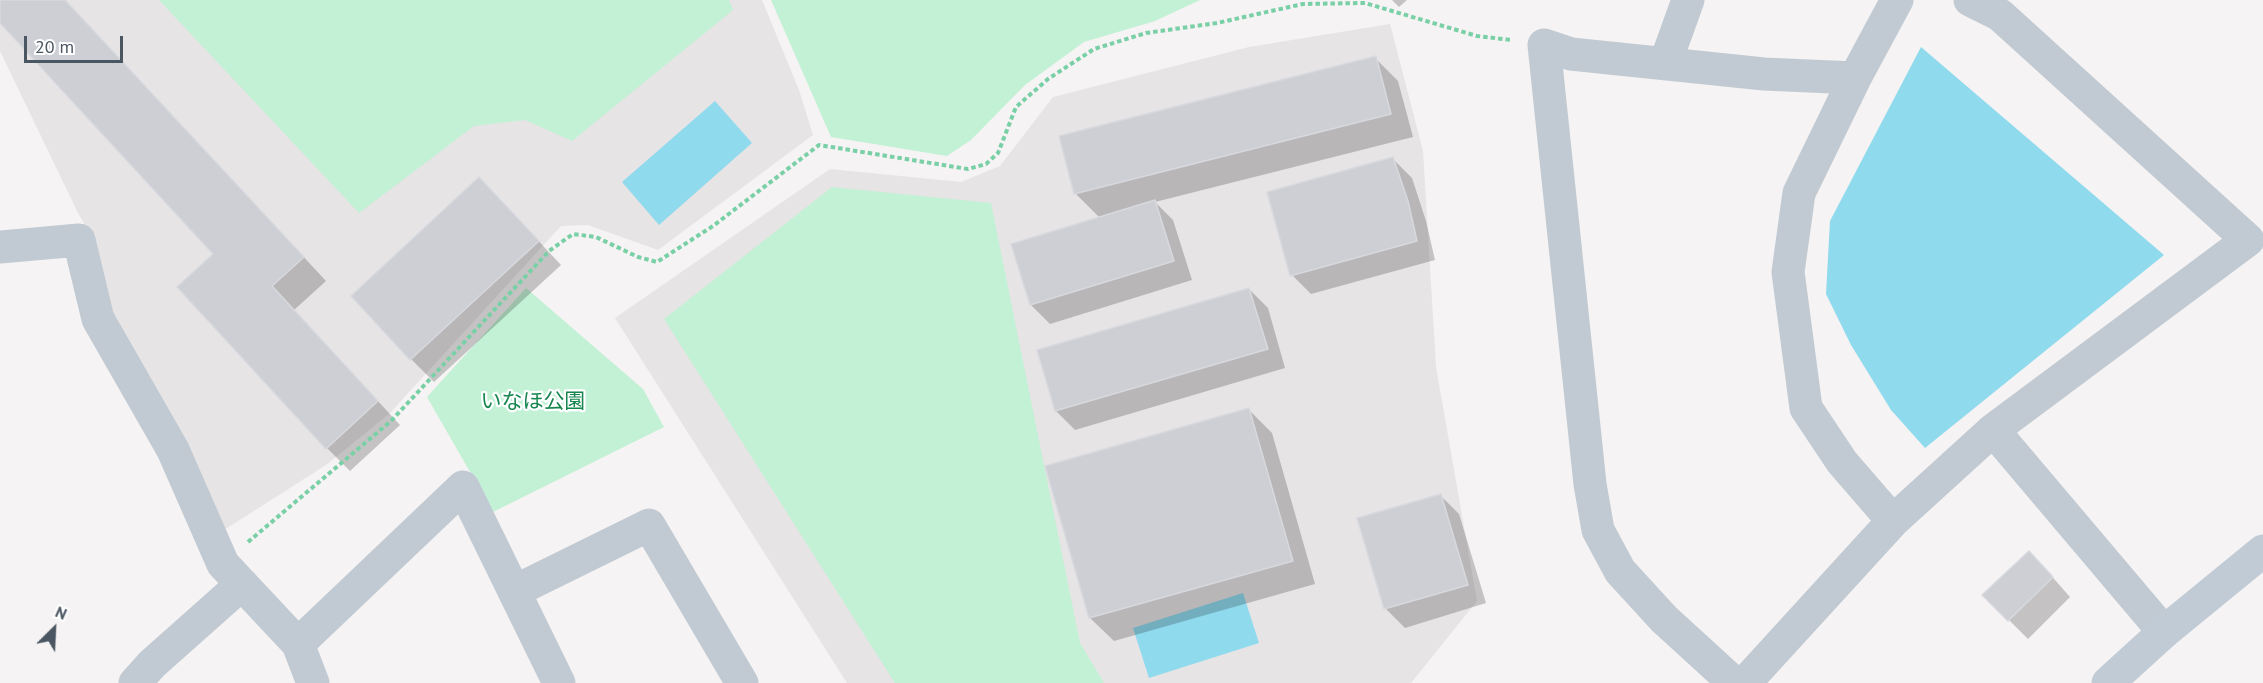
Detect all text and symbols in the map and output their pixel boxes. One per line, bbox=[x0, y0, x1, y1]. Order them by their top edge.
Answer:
scale bar bbox=[27, 24, 126, 62]
text: 20 m bbox=[35, 35, 74, 58]
park label: いなほ公園 bbox=[481, 389, 585, 415]
north arrow bbox=[24, 599, 84, 659]
text: N bbox=[52, 601, 70, 624]

